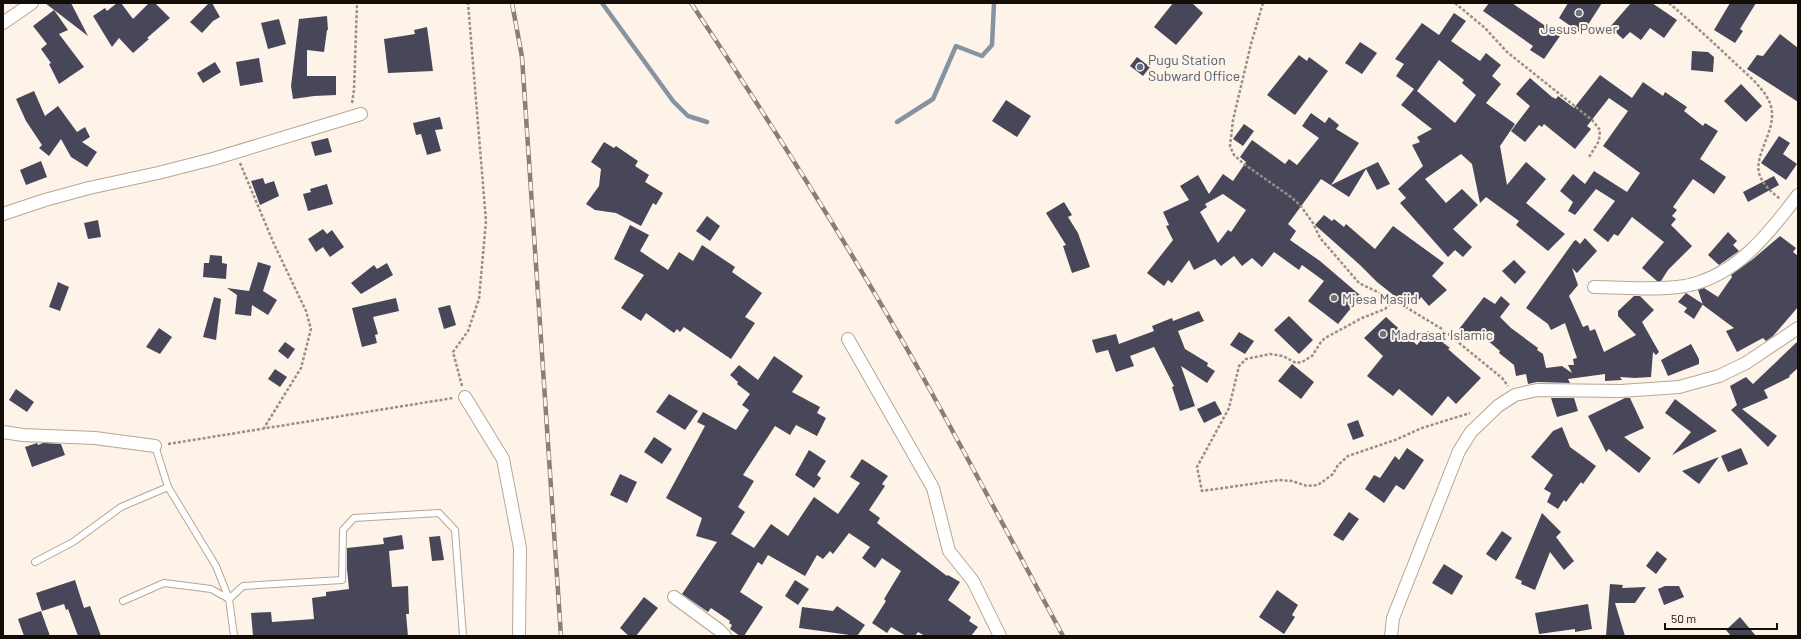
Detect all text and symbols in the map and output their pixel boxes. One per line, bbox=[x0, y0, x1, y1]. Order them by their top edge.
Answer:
marker: Jesus Power bbox=[1574, 8, 1584, 18]
place label: Jesus Power bbox=[1541, 20, 1618, 37]
place label: Pugu Station Subward Office bbox=[1148, 51, 1240, 84]
marker: Pugu Station Subward Office bbox=[1135, 62, 1145, 72]
place label: Mjesa Masjid bbox=[1342, 290, 1418, 307]
marker: Mjesa Masjid bbox=[1329, 293, 1339, 303]
place label: Madrasat Islamic bbox=[1391, 326, 1493, 343]
marker: Madrasat Islamic bbox=[1378, 329, 1388, 339]
scale bar bbox=[1665, 605, 1777, 631]
text: 50 m bbox=[1671, 611, 1696, 625]

